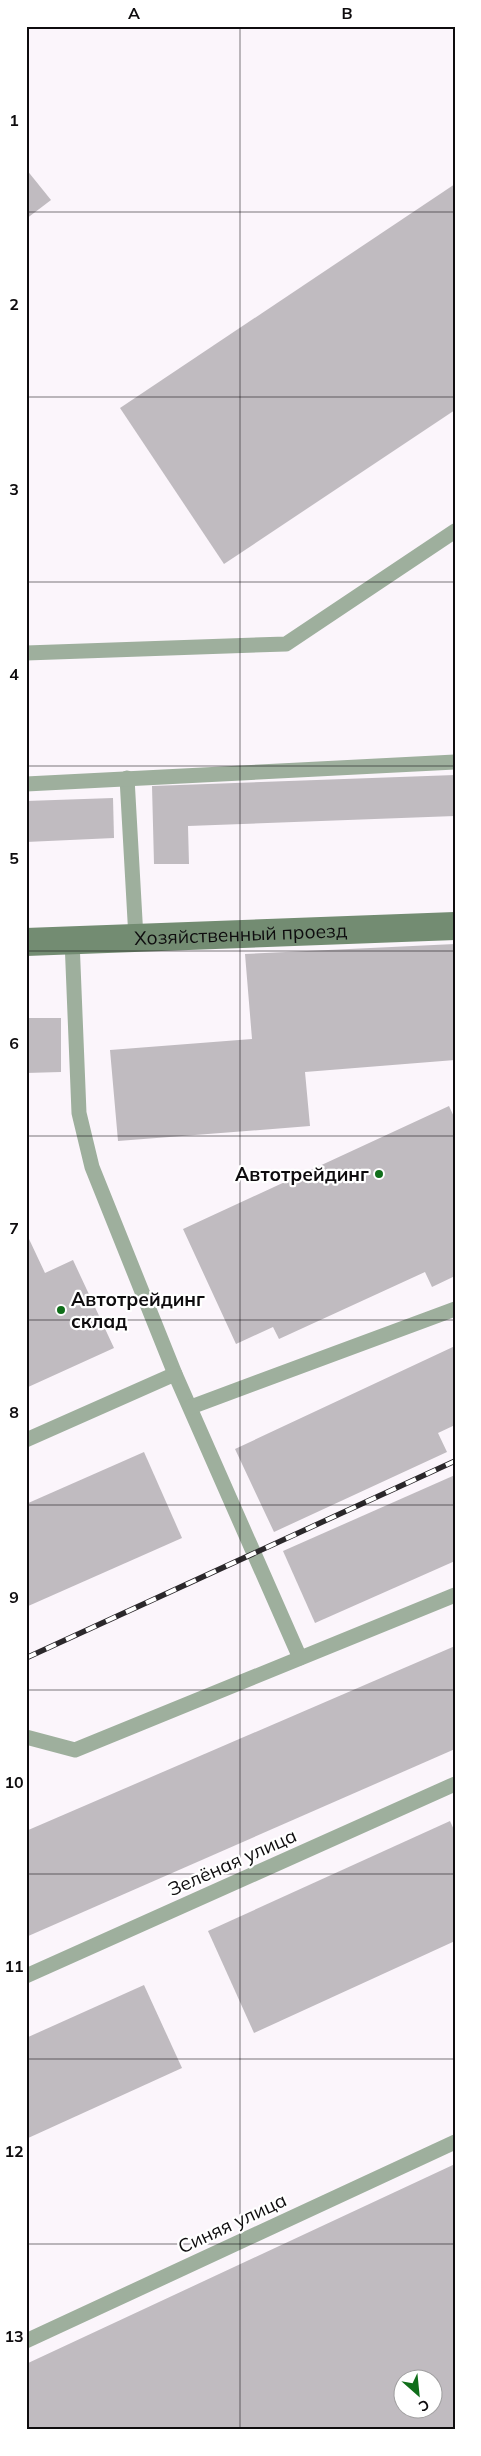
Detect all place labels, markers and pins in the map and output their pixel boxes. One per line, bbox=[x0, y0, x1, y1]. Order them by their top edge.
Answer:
place label: Автотрейдинг bbox=[235, 1162, 369, 1186]
marker: Автотрейдинг bbox=[373, 1168, 385, 1180]
place label: Автотрейдинг склад bbox=[71, 1287, 205, 1333]
marker: Автотрейдинг склад bbox=[55, 1304, 67, 1316]

